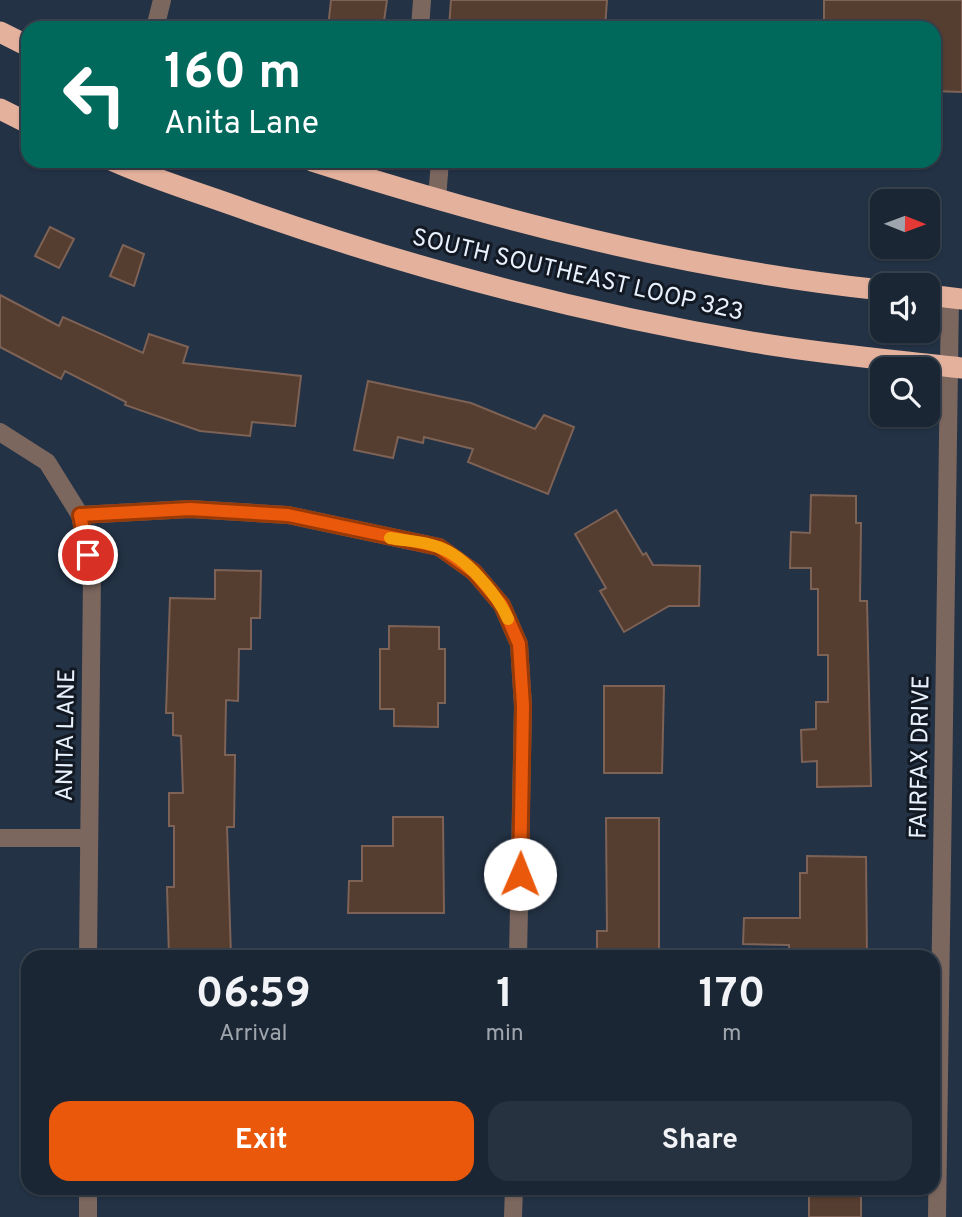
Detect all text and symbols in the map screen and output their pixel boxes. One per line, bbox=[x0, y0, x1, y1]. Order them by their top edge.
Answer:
text: 160 m bbox=[164, 44, 301, 106]
icon: left bbox=[49, 49, 140, 140]
text: Anita Lane bbox=[164, 105, 319, 145]
north arrow bbox=[870, 189, 940, 259]
map controls bbox=[870, 189, 940, 427]
street label: SOUTH SOUTHEAST LOOP 323 bbox=[409, 223, 746, 329]
button: sound bbox=[870, 273, 940, 343]
button: search bbox=[870, 357, 940, 427]
pin bbox=[58, 525, 118, 585]
icon: arrive bbox=[69, 536, 107, 574]
street label: ANITA LANE bbox=[51, 669, 83, 802]
street label: FAIRFAX DRIVE bbox=[905, 675, 937, 839]
position arrow bbox=[483, 837, 557, 911]
text: 06:59 bbox=[196, 969, 311, 1022]
text: 1 bbox=[496, 969, 513, 1022]
text: 170 bbox=[698, 969, 765, 1022]
text: Arrival bbox=[219, 1020, 288, 1049]
text: min bbox=[485, 1020, 524, 1049]
text: m bbox=[722, 1020, 742, 1049]
button: Exit bbox=[49, 1101, 474, 1181]
button: Share bbox=[488, 1101, 912, 1181]

